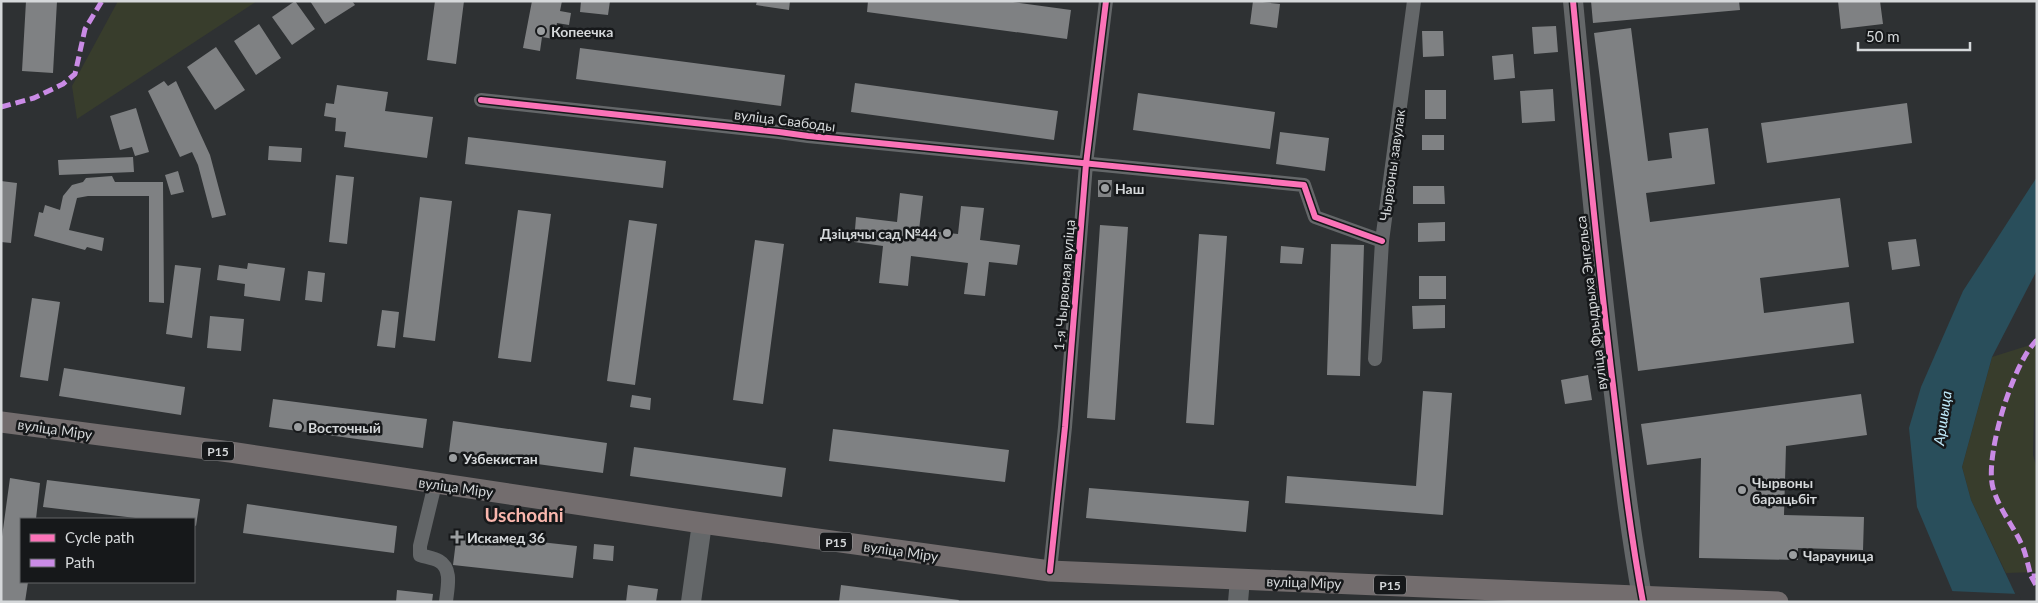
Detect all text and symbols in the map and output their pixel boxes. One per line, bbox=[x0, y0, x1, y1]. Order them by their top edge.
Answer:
scale bar bbox=[1858, 20, 1970, 52]
place label: Копеечка bbox=[551, 23, 613, 40]
marker: Копеечка bbox=[535, 25, 547, 37]
text: 50 m bbox=[1866, 27, 1900, 45]
street label: вуліца Свабоды bbox=[733, 105, 837, 135]
street label: Чырвоны завулак bbox=[1376, 107, 1408, 222]
place label: Наш bbox=[1115, 180, 1144, 197]
marker: Наш bbox=[1099, 182, 1111, 194]
street label: вуліца Фрыдрыха Энгельса bbox=[1572, 215, 1610, 391]
street label: 1-я Чырвоная вуліца bbox=[1050, 219, 1078, 351]
place label: Дзіцячы сад №44 bbox=[820, 225, 937, 242]
marker: Дзіцячы сад №44 bbox=[941, 227, 953, 239]
water label: Аршыца bbox=[1929, 389, 1955, 447]
street label: вуліца Міру bbox=[17, 415, 94, 443]
place label: Восточный bbox=[308, 419, 381, 436]
marker: Восточный bbox=[292, 421, 304, 433]
road number: Р15 bbox=[202, 442, 234, 461]
place label: Узбекистан bbox=[462, 450, 538, 467]
marker: Узбекистан bbox=[447, 452, 459, 464]
street label: вуліца Міру bbox=[418, 473, 495, 501]
place label: Чырвоны барацьбіт bbox=[1752, 474, 1818, 507]
marker: Чырвоны барацьбіт bbox=[1736, 484, 1748, 496]
district label: Uschodni bbox=[484, 503, 564, 526]
legend bbox=[20, 518, 195, 583]
text: Cycle path bbox=[65, 528, 134, 546]
place label: Искамед 36 bbox=[467, 529, 545, 546]
marker: Искамед 36 bbox=[451, 531, 463, 543]
road number: Р15 bbox=[820, 532, 852, 552]
street label: вуліца Міру bbox=[863, 537, 940, 565]
place label: Чарауница bbox=[1803, 547, 1874, 564]
marker: Чарауница bbox=[1787, 549, 1799, 561]
text: Path bbox=[65, 553, 95, 571]
street label: вуліца Міру bbox=[1266, 572, 1343, 592]
road number: Р15 bbox=[1374, 576, 1406, 594]

